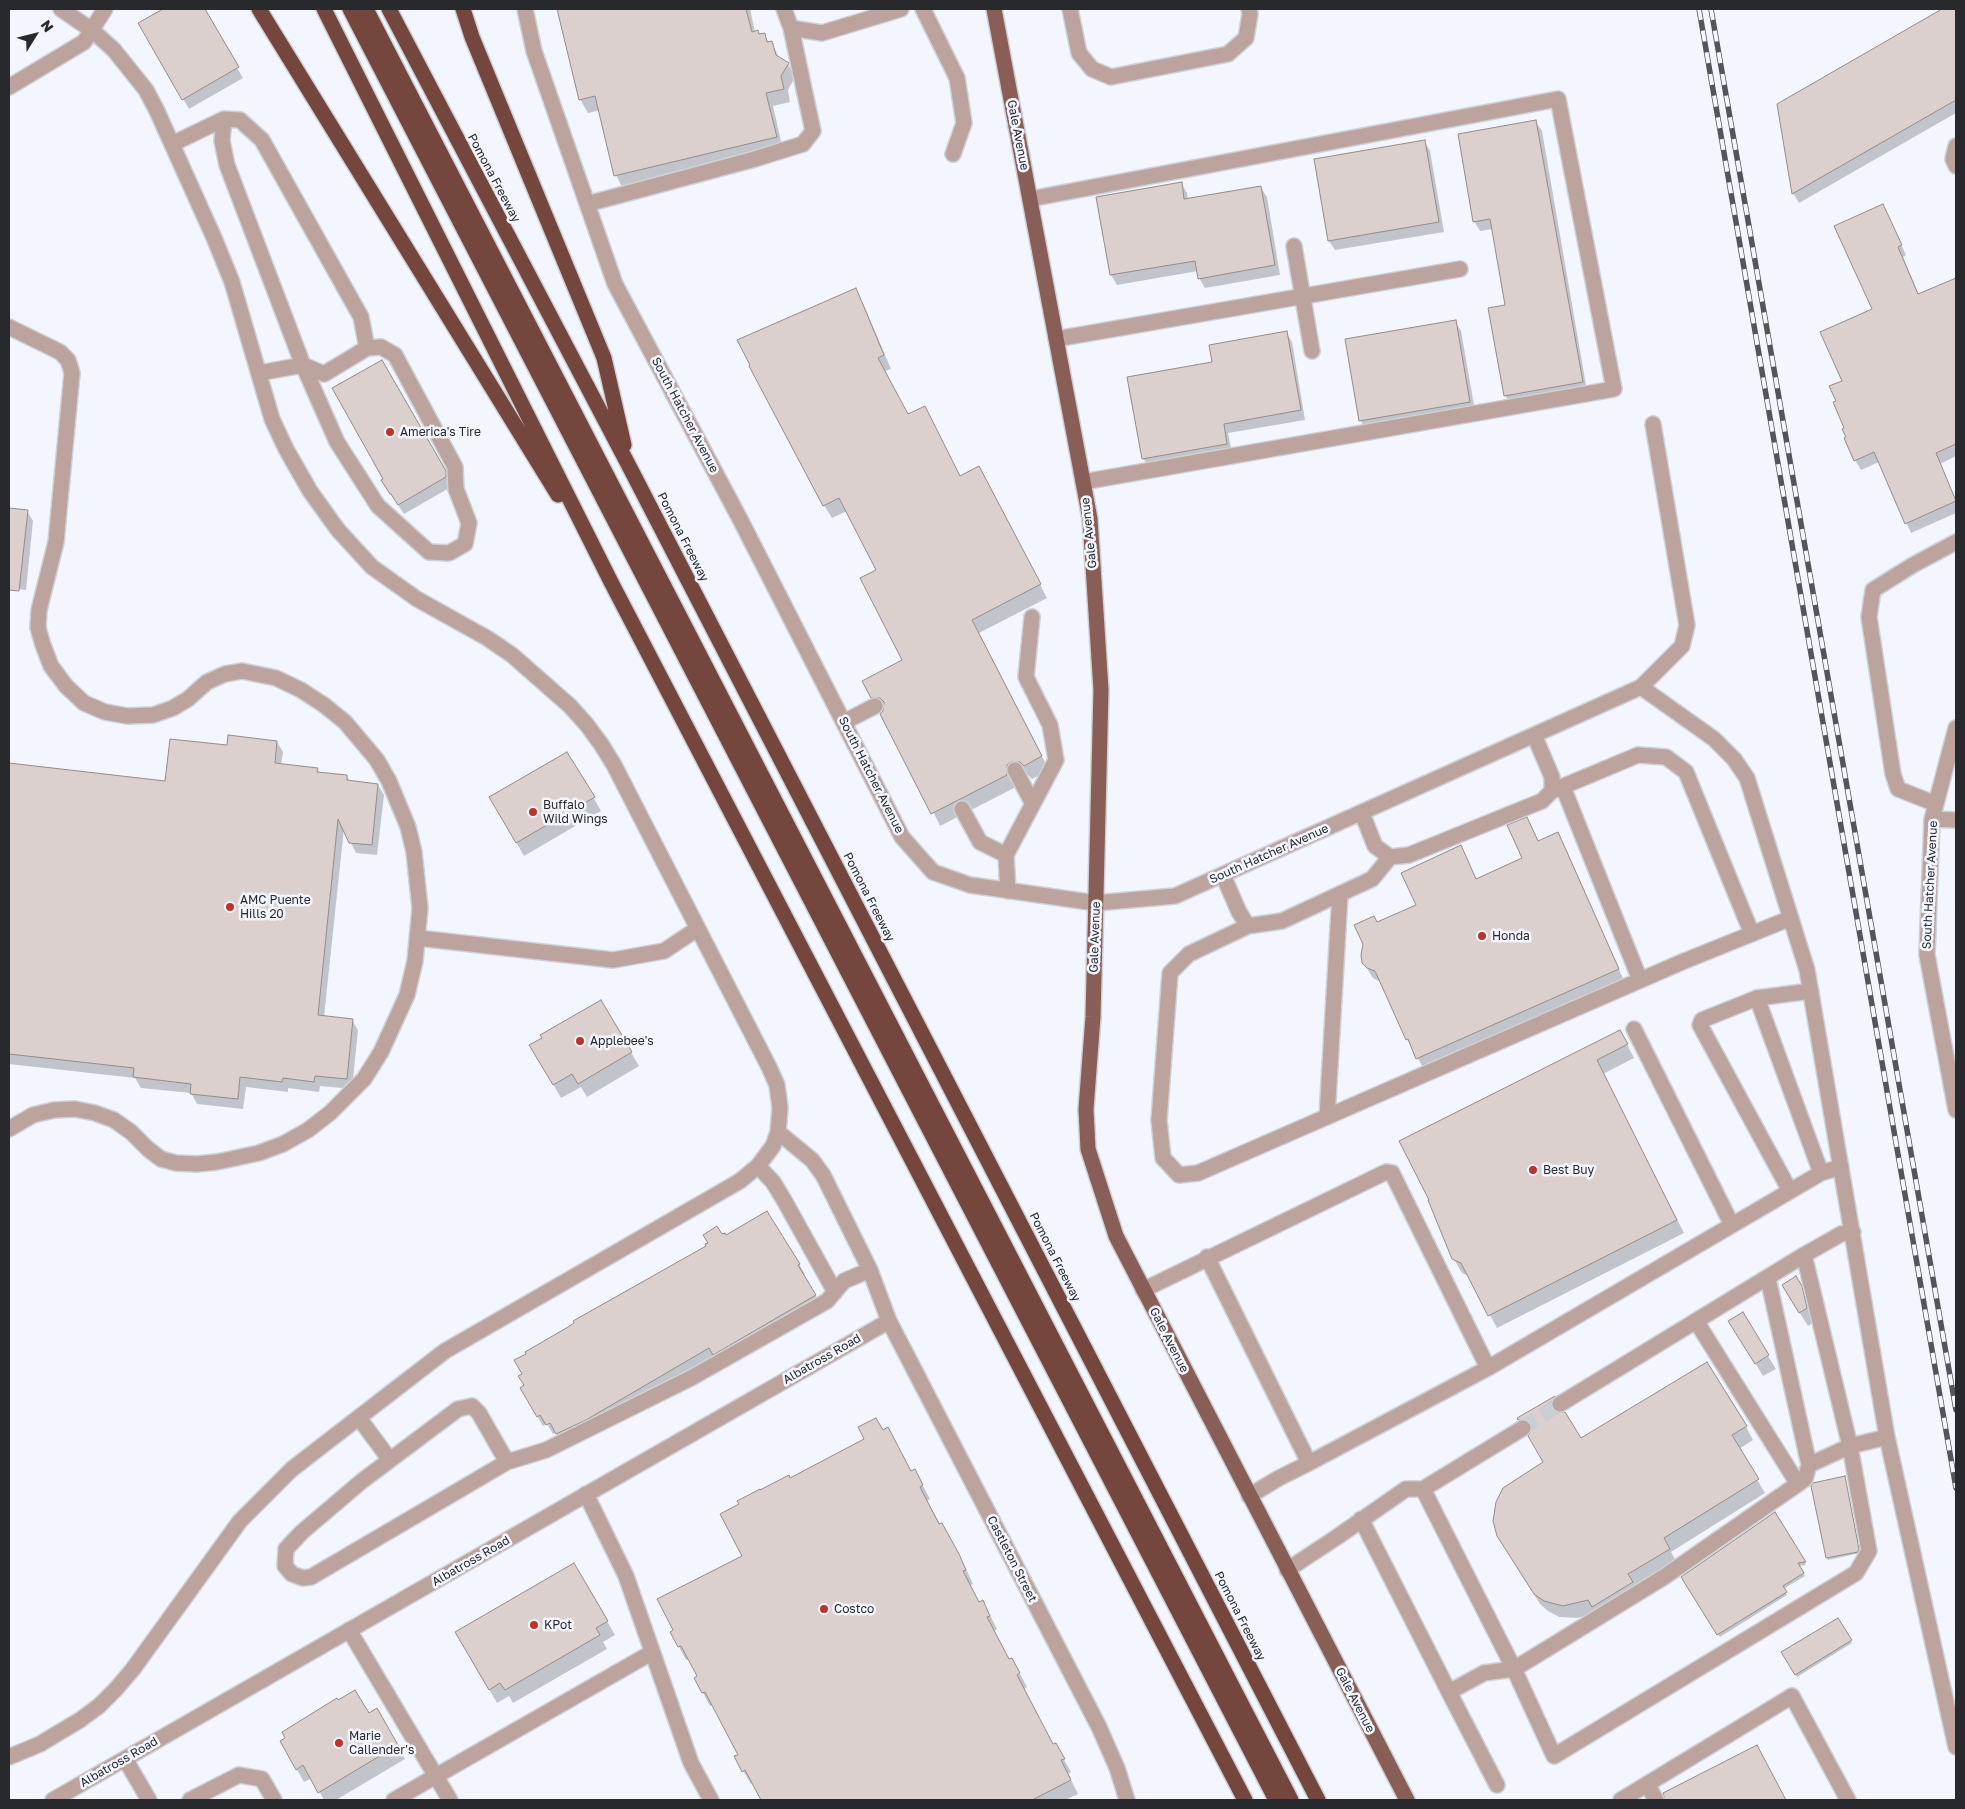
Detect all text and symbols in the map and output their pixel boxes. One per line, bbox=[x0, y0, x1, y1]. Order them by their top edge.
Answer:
north arrow bbox=[10, 10, 60, 60]
text: N bbox=[38, 17, 58, 35]
street label: Gale Avenue bbox=[1004, 99, 1032, 171]
street label: Pomona Freeway bbox=[465, 131, 523, 225]
street label: South Hatcher Avenue bbox=[648, 355, 722, 475]
place label: America's Tire bbox=[400, 425, 481, 439]
marker: America's Tire bbox=[384, 426, 396, 438]
street label: Pomona Freeway bbox=[654, 490, 712, 584]
street label: Gale Avenue bbox=[1078, 497, 1100, 569]
street label: South Hatcher Avenue bbox=[835, 714, 907, 836]
place label: Buffalo Wild Wings bbox=[543, 798, 608, 826]
marker: Buffalo Wild Wings bbox=[527, 806, 539, 818]
street label: South Hatcher Avenue bbox=[1919, 820, 1941, 950]
street label: South Hatcher Avenue bbox=[1207, 821, 1331, 887]
street label: Pomona Freeway bbox=[840, 850, 898, 944]
place label: AMC Puente Hills 20 bbox=[240, 893, 311, 921]
marker: AMC Puente Hills 20 bbox=[224, 901, 236, 913]
street label: Gale Avenue bbox=[1087, 901, 1103, 973]
place label: Honda bbox=[1492, 929, 1530, 943]
marker: Honda bbox=[1476, 930, 1488, 942]
place label: Applebee's bbox=[590, 1034, 654, 1048]
marker: Applebee's bbox=[574, 1035, 586, 1047]
place label: Best Buy bbox=[1543, 1163, 1594, 1177]
marker: Best Buy bbox=[1527, 1164, 1539, 1176]
street label: Pomona Freeway bbox=[1026, 1210, 1084, 1304]
street label: Gale Avenue bbox=[1146, 1305, 1192, 1375]
street label: Albatross Road bbox=[781, 1331, 863, 1387]
street label: Castleton Street bbox=[984, 1514, 1040, 1604]
street label: Albatross Road bbox=[430, 1533, 512, 1589]
street label: Pomona Freeway bbox=[1211, 1569, 1269, 1663]
place label: Costco bbox=[834, 1602, 874, 1616]
marker: Costco bbox=[818, 1603, 830, 1615]
place label: KPot bbox=[544, 1618, 572, 1632]
marker: KPot bbox=[528, 1619, 540, 1631]
street label: Gale Avenue bbox=[1332, 1665, 1378, 1735]
place label: Marie Callender's bbox=[349, 1729, 414, 1757]
street label: Albatross Road bbox=[78, 1734, 160, 1790]
marker: Marie Callender's bbox=[333, 1737, 345, 1749]

